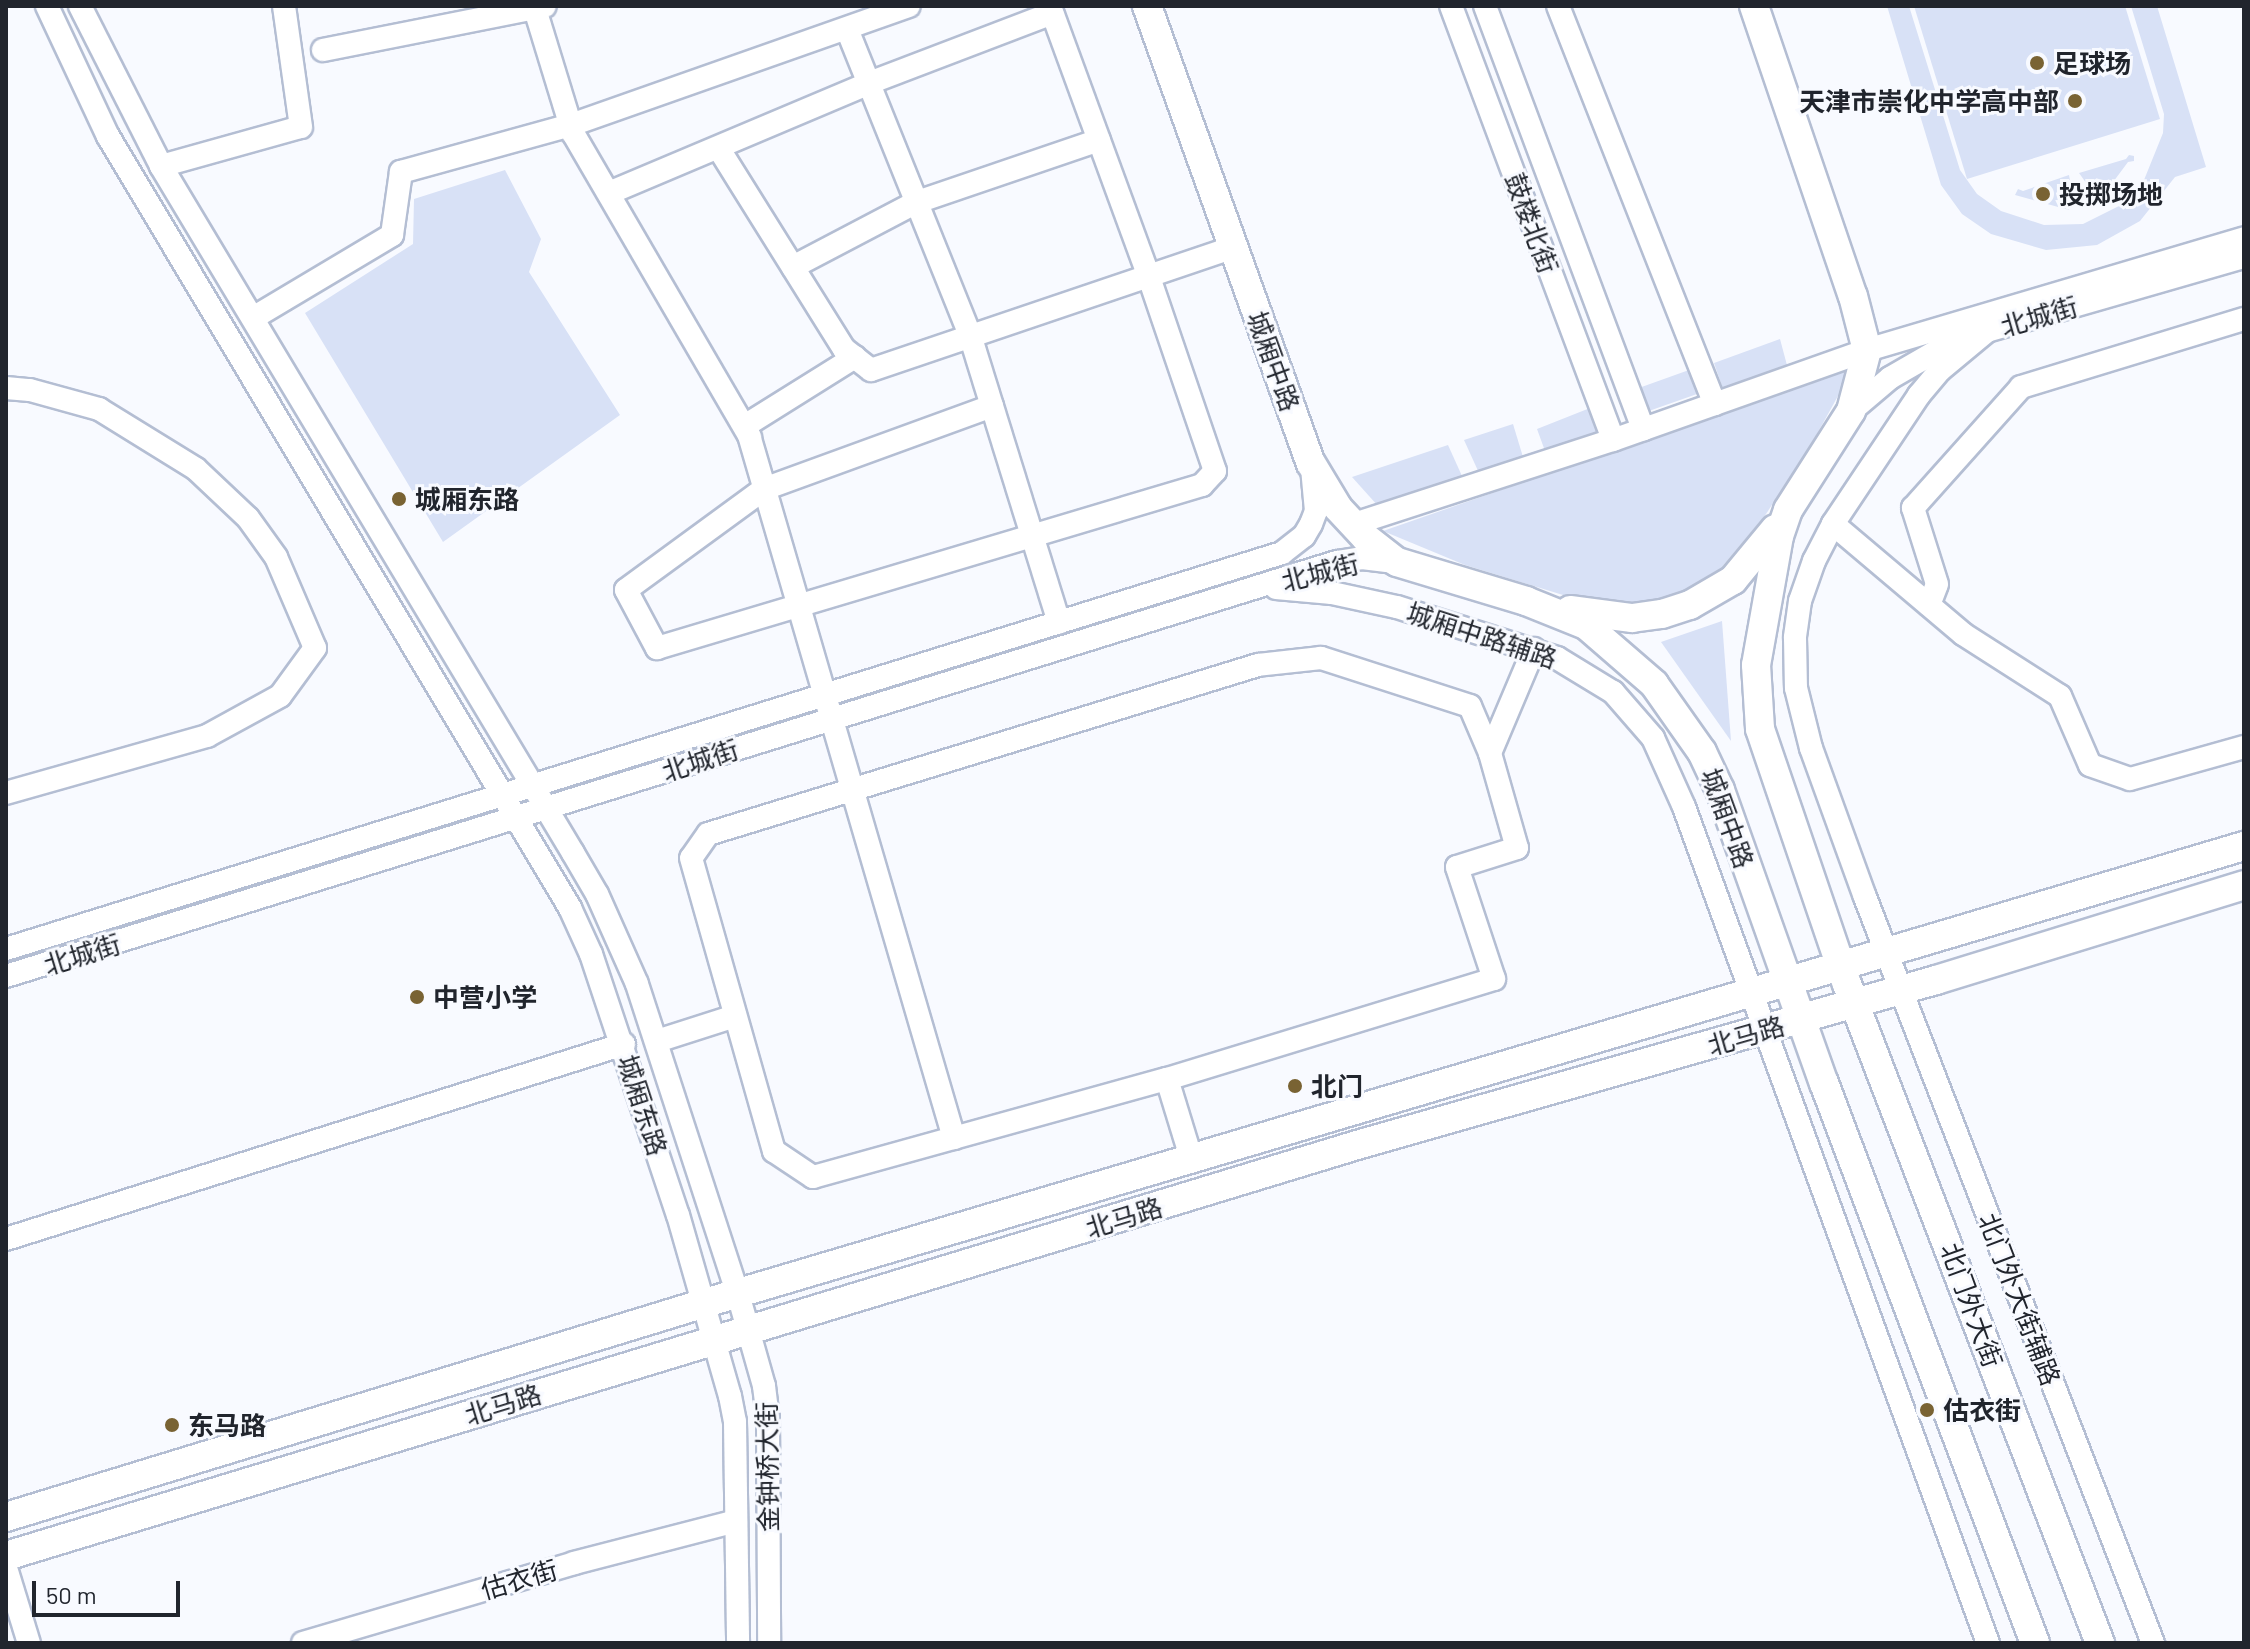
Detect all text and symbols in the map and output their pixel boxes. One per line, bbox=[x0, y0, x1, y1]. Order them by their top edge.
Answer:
place label: 足球场 bbox=[2053, 47, 2131, 79]
marker: 足球场 bbox=[2028, 54, 2046, 72]
place label: 天津市崇化中学高中部 bbox=[1799, 85, 2059, 117]
marker: 天津市崇化中学高中部 bbox=[2066, 92, 2084, 110]
street label: 鼓楼北街 bbox=[1500, 169, 1564, 277]
place label: 投掷场地 bbox=[2059, 178, 2163, 210]
marker: 投掷场地 bbox=[2034, 185, 2052, 203]
street label: 北城街 bbox=[1997, 290, 2081, 342]
street label: 城厢中路 bbox=[1242, 307, 1306, 415]
place label: 城厢东路 bbox=[415, 483, 519, 515]
marker: 城厢东路 bbox=[390, 490, 408, 508]
street label: 北城街 bbox=[1278, 547, 1362, 597]
street label: 城厢中路辅路 bbox=[1403, 596, 1561, 674]
street label: 北城街 bbox=[658, 733, 742, 787]
street label: 城厢中路 bbox=[1696, 764, 1760, 872]
street label: 北城街 bbox=[40, 928, 124, 980]
place label: 中营小学 bbox=[433, 981, 537, 1013]
marker: 中营小学 bbox=[408, 988, 426, 1006]
street label: 北马路 bbox=[1704, 1009, 1788, 1061]
street label: 城厢东路 bbox=[612, 1051, 674, 1159]
place label: 北门 bbox=[1311, 1070, 1363, 1102]
marker: 北门 bbox=[1286, 1077, 1304, 1095]
street label: 北马路 bbox=[1082, 1191, 1166, 1243]
street label: 北门外大街辅路 bbox=[1973, 1208, 2067, 1390]
street label: 北门外大街 bbox=[1935, 1239, 2009, 1371]
street label: 北马路 bbox=[461, 1378, 545, 1430]
place label: 估衣街 bbox=[1943, 1394, 2021, 1426]
marker: 估衣街 bbox=[1918, 1401, 1936, 1419]
street label: 金钟桥大街 bbox=[750, 1402, 784, 1532]
place label: 东马路 bbox=[188, 1409, 266, 1441]
marker: 东马路 bbox=[163, 1416, 181, 1434]
street label: 估衣街 bbox=[477, 1553, 561, 1605]
scale bar bbox=[36, 1565, 184, 1615]
text: 50 m bbox=[46, 1580, 97, 1609]

